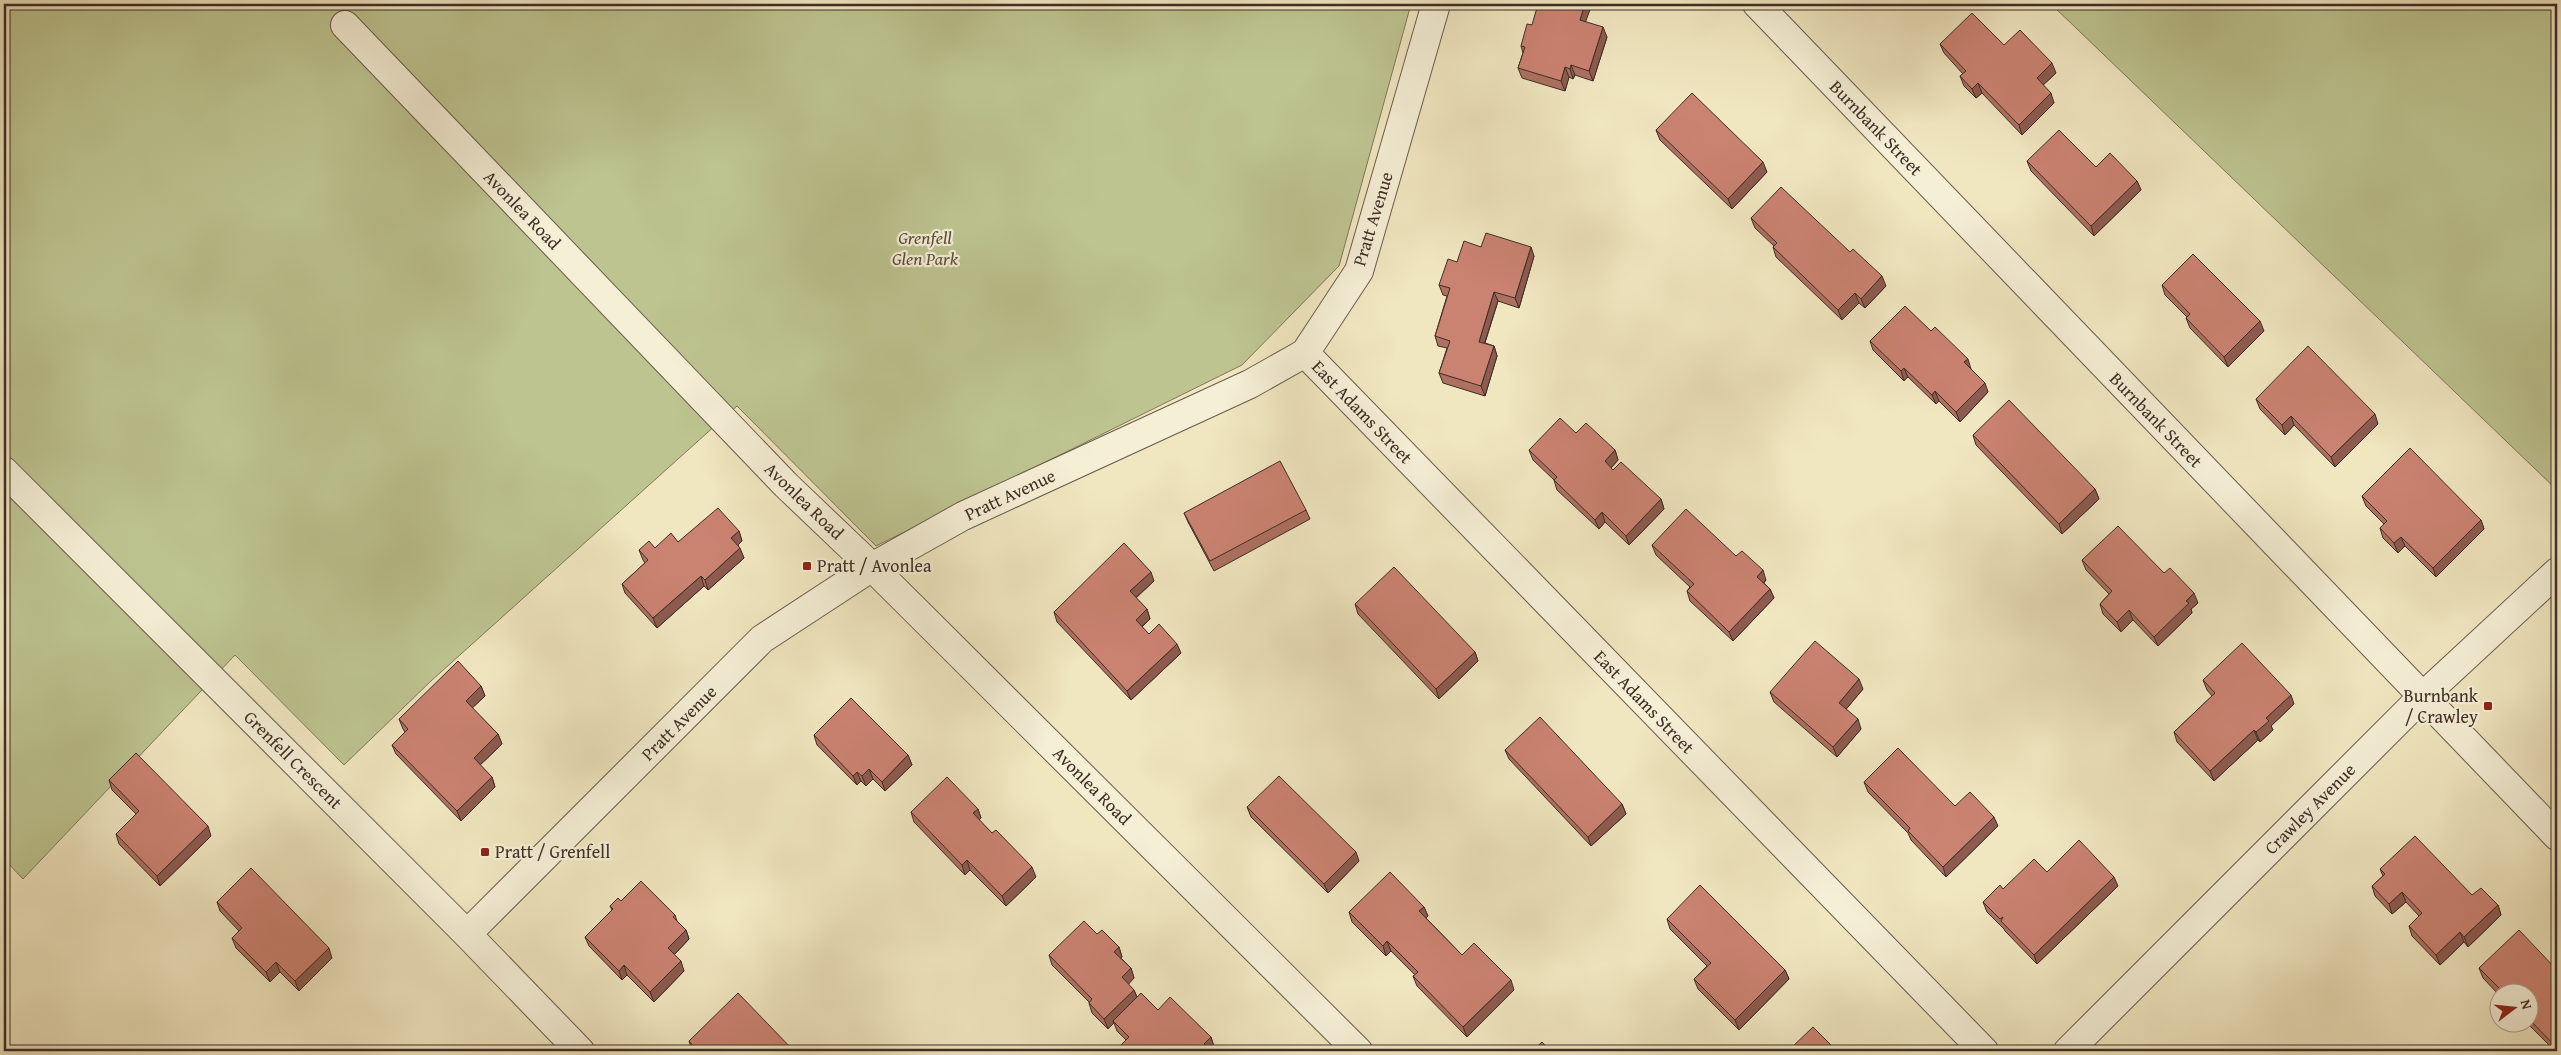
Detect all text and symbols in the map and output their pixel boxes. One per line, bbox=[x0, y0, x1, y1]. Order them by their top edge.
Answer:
street label: Burnbank Street bbox=[1824, 74, 1930, 182]
street label: Avonlea Road bbox=[477, 164, 568, 256]
street label: Pratt Avenue bbox=[1345, 168, 1400, 269]
park label: Grenfell Glen Park bbox=[892, 224, 959, 272]
street label: East Adams Street bbox=[1306, 354, 1420, 470]
street label: Burnbank Street bbox=[2104, 366, 2210, 474]
street label: Avonlea Road bbox=[758, 456, 851, 546]
street label: Pratt Avenue bbox=[960, 462, 1060, 527]
place label: Pratt / Avonlea bbox=[817, 552, 932, 579]
marker: Pratt / Avonlea bbox=[801, 560, 813, 572]
street label: East Adams Street bbox=[1588, 644, 1702, 760]
street label: Pratt Avenue bbox=[635, 679, 723, 767]
place label: Burnbank / Crawley bbox=[2403, 682, 2479, 730]
marker: Burnbank / Crawley bbox=[2482, 700, 2494, 712]
street label: Grenfell Crescent bbox=[238, 704, 349, 816]
street label: Avonlea Road bbox=[1047, 740, 1138, 831]
street label: Crawley Avenue bbox=[2258, 757, 2362, 861]
place label: Pratt / Grenfell bbox=[495, 838, 610, 865]
marker: Pratt / Grenfell bbox=[479, 846, 491, 858]
north arrow bbox=[2488, 982, 2538, 1032]
text: N bbox=[2516, 997, 2538, 1012]

